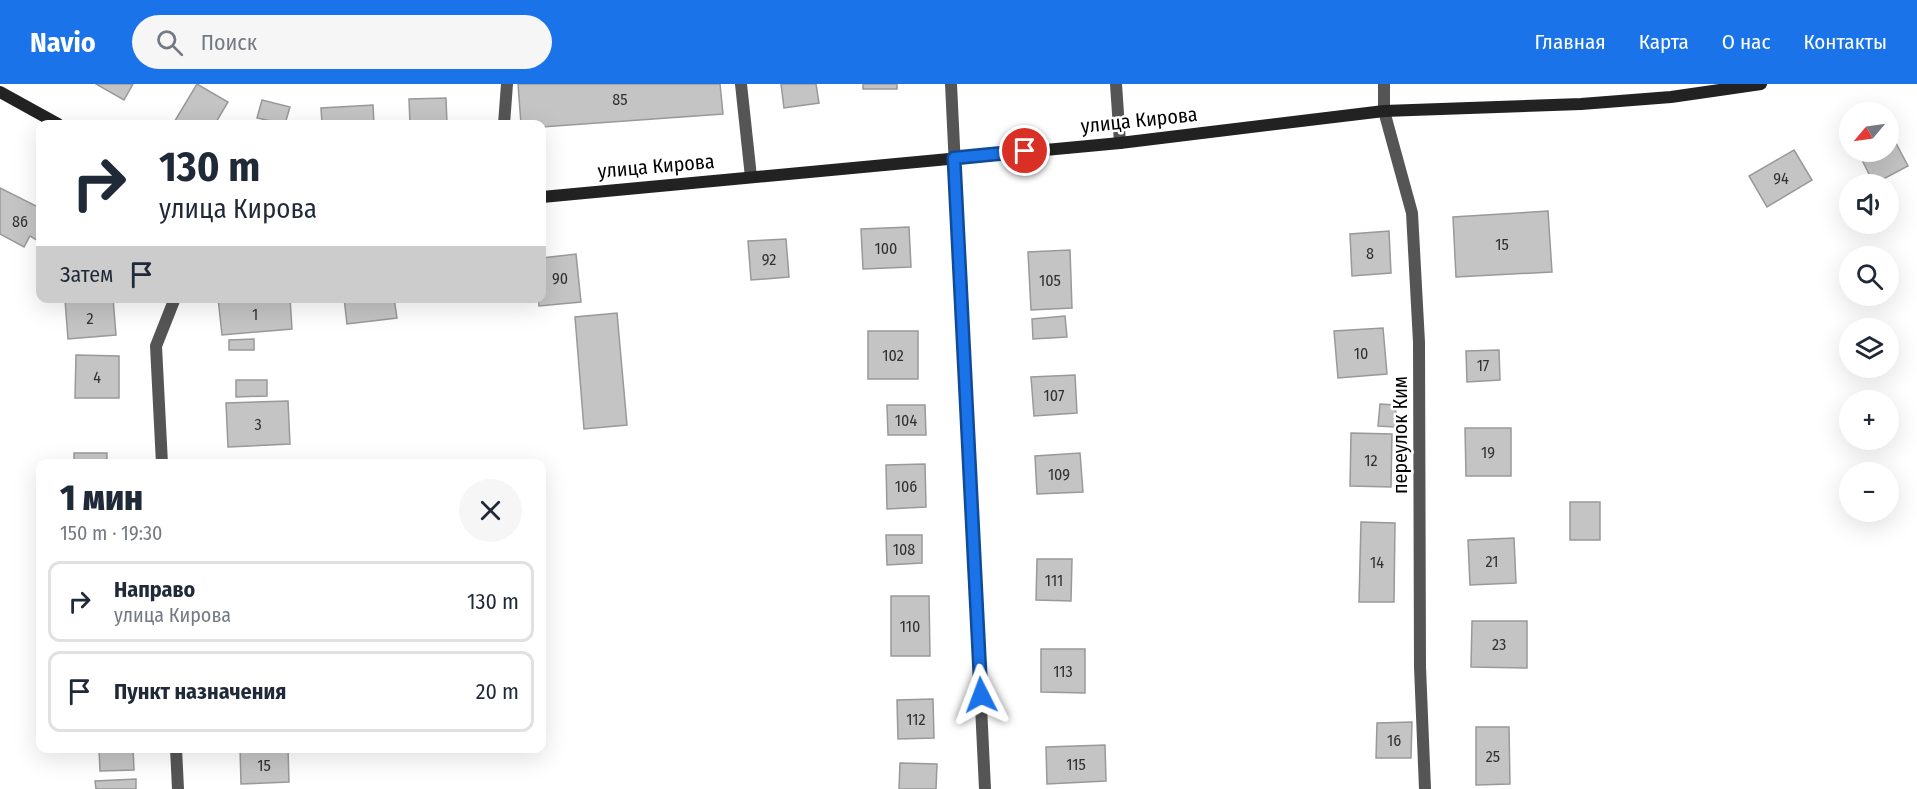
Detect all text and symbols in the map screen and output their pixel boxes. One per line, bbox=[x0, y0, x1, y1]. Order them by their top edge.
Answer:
search box bbox=[132, 15, 552, 69]
text: Navio bbox=[30, 26, 96, 59]
icon: search bbox=[153, 26, 186, 59]
text: Поиск bbox=[201, 29, 257, 56]
text: Главная bbox=[1535, 29, 1606, 55]
text: Карта bbox=[1639, 29, 1689, 55]
text: О нас bbox=[1722, 29, 1770, 55]
text: Контакты bbox=[1803, 29, 1887, 55]
house number: 85 bbox=[612, 90, 628, 109]
street label: улица Кирова bbox=[1080, 102, 1198, 138]
north arrow bbox=[1839, 102, 1899, 162]
map controls bbox=[1839, 102, 1899, 522]
pin bbox=[999, 125, 1050, 176]
icon: arrive bbox=[1008, 134, 1041, 167]
text: 130 m bbox=[159, 142, 260, 192]
icon: right bbox=[60, 144, 138, 222]
street label: улица Кирова bbox=[597, 149, 715, 183]
house number: 94 bbox=[1773, 169, 1789, 188]
button: sound bbox=[1839, 174, 1899, 234]
text: улица Кирова bbox=[159, 193, 317, 225]
house number: 86 bbox=[12, 212, 28, 231]
house number: 15 bbox=[1495, 235, 1509, 254]
house number: 100 bbox=[875, 239, 897, 258]
house number: 8 bbox=[1366, 244, 1374, 263]
button: search bbox=[1839, 246, 1899, 306]
house number: 92 bbox=[762, 250, 776, 269]
icon: arrive bbox=[125, 258, 158, 291]
text: Затем bbox=[60, 261, 113, 288]
house number: 90 bbox=[552, 269, 568, 288]
house number: 105 bbox=[1039, 271, 1061, 290]
house number: 1 bbox=[252, 305, 258, 324]
house number: 2 bbox=[86, 309, 94, 328]
button: layers bbox=[1839, 318, 1899, 378]
house number: 10 bbox=[1354, 344, 1368, 363]
house number: 102 bbox=[882, 346, 904, 365]
house number: 17 bbox=[1477, 356, 1490, 375]
house number: 4 bbox=[93, 368, 101, 387]
street label: переулок Ким bbox=[1388, 376, 1412, 494]
house number: 107 bbox=[1044, 386, 1065, 405]
button: + bbox=[1839, 390, 1899, 450]
house number: 104 bbox=[895, 411, 917, 430]
house number: 3 bbox=[254, 415, 262, 434]
house number: 19 bbox=[1481, 443, 1495, 462]
house number: 12 bbox=[1364, 451, 1378, 470]
button: − bbox=[1839, 462, 1899, 522]
house number: 109 bbox=[1048, 465, 1070, 484]
text: 1 мин bbox=[60, 476, 143, 520]
house number: 106 bbox=[895, 477, 917, 496]
button: close bbox=[459, 479, 522, 542]
text: 150 m · 19:30 bbox=[60, 521, 163, 545]
house number: 108 bbox=[893, 540, 915, 559]
house number: 21 bbox=[1486, 552, 1498, 571]
house number: 14 bbox=[1370, 553, 1384, 572]
house number: 111 bbox=[1045, 571, 1063, 590]
text: Направо bbox=[114, 576, 195, 603]
icon: right bbox=[63, 585, 96, 618]
text: 130 m bbox=[467, 588, 519, 615]
text: улица Кирова bbox=[114, 603, 231, 627]
house number: 110 bbox=[900, 617, 920, 636]
house number: 23 bbox=[1492, 635, 1506, 654]
house number: 113 bbox=[1053, 662, 1073, 681]
position arrow bbox=[949, 663, 1013, 727]
icon: arrive bbox=[63, 675, 96, 708]
text: Пункт назначения bbox=[114, 678, 286, 705]
text: 20 m bbox=[476, 678, 519, 705]
house number: 112 bbox=[906, 710, 926, 729]
house number: 16 bbox=[1387, 731, 1401, 750]
house number: 25 bbox=[1486, 747, 1500, 766]
house number: 115 bbox=[1066, 755, 1086, 774]
house number: 15 bbox=[257, 756, 271, 775]

